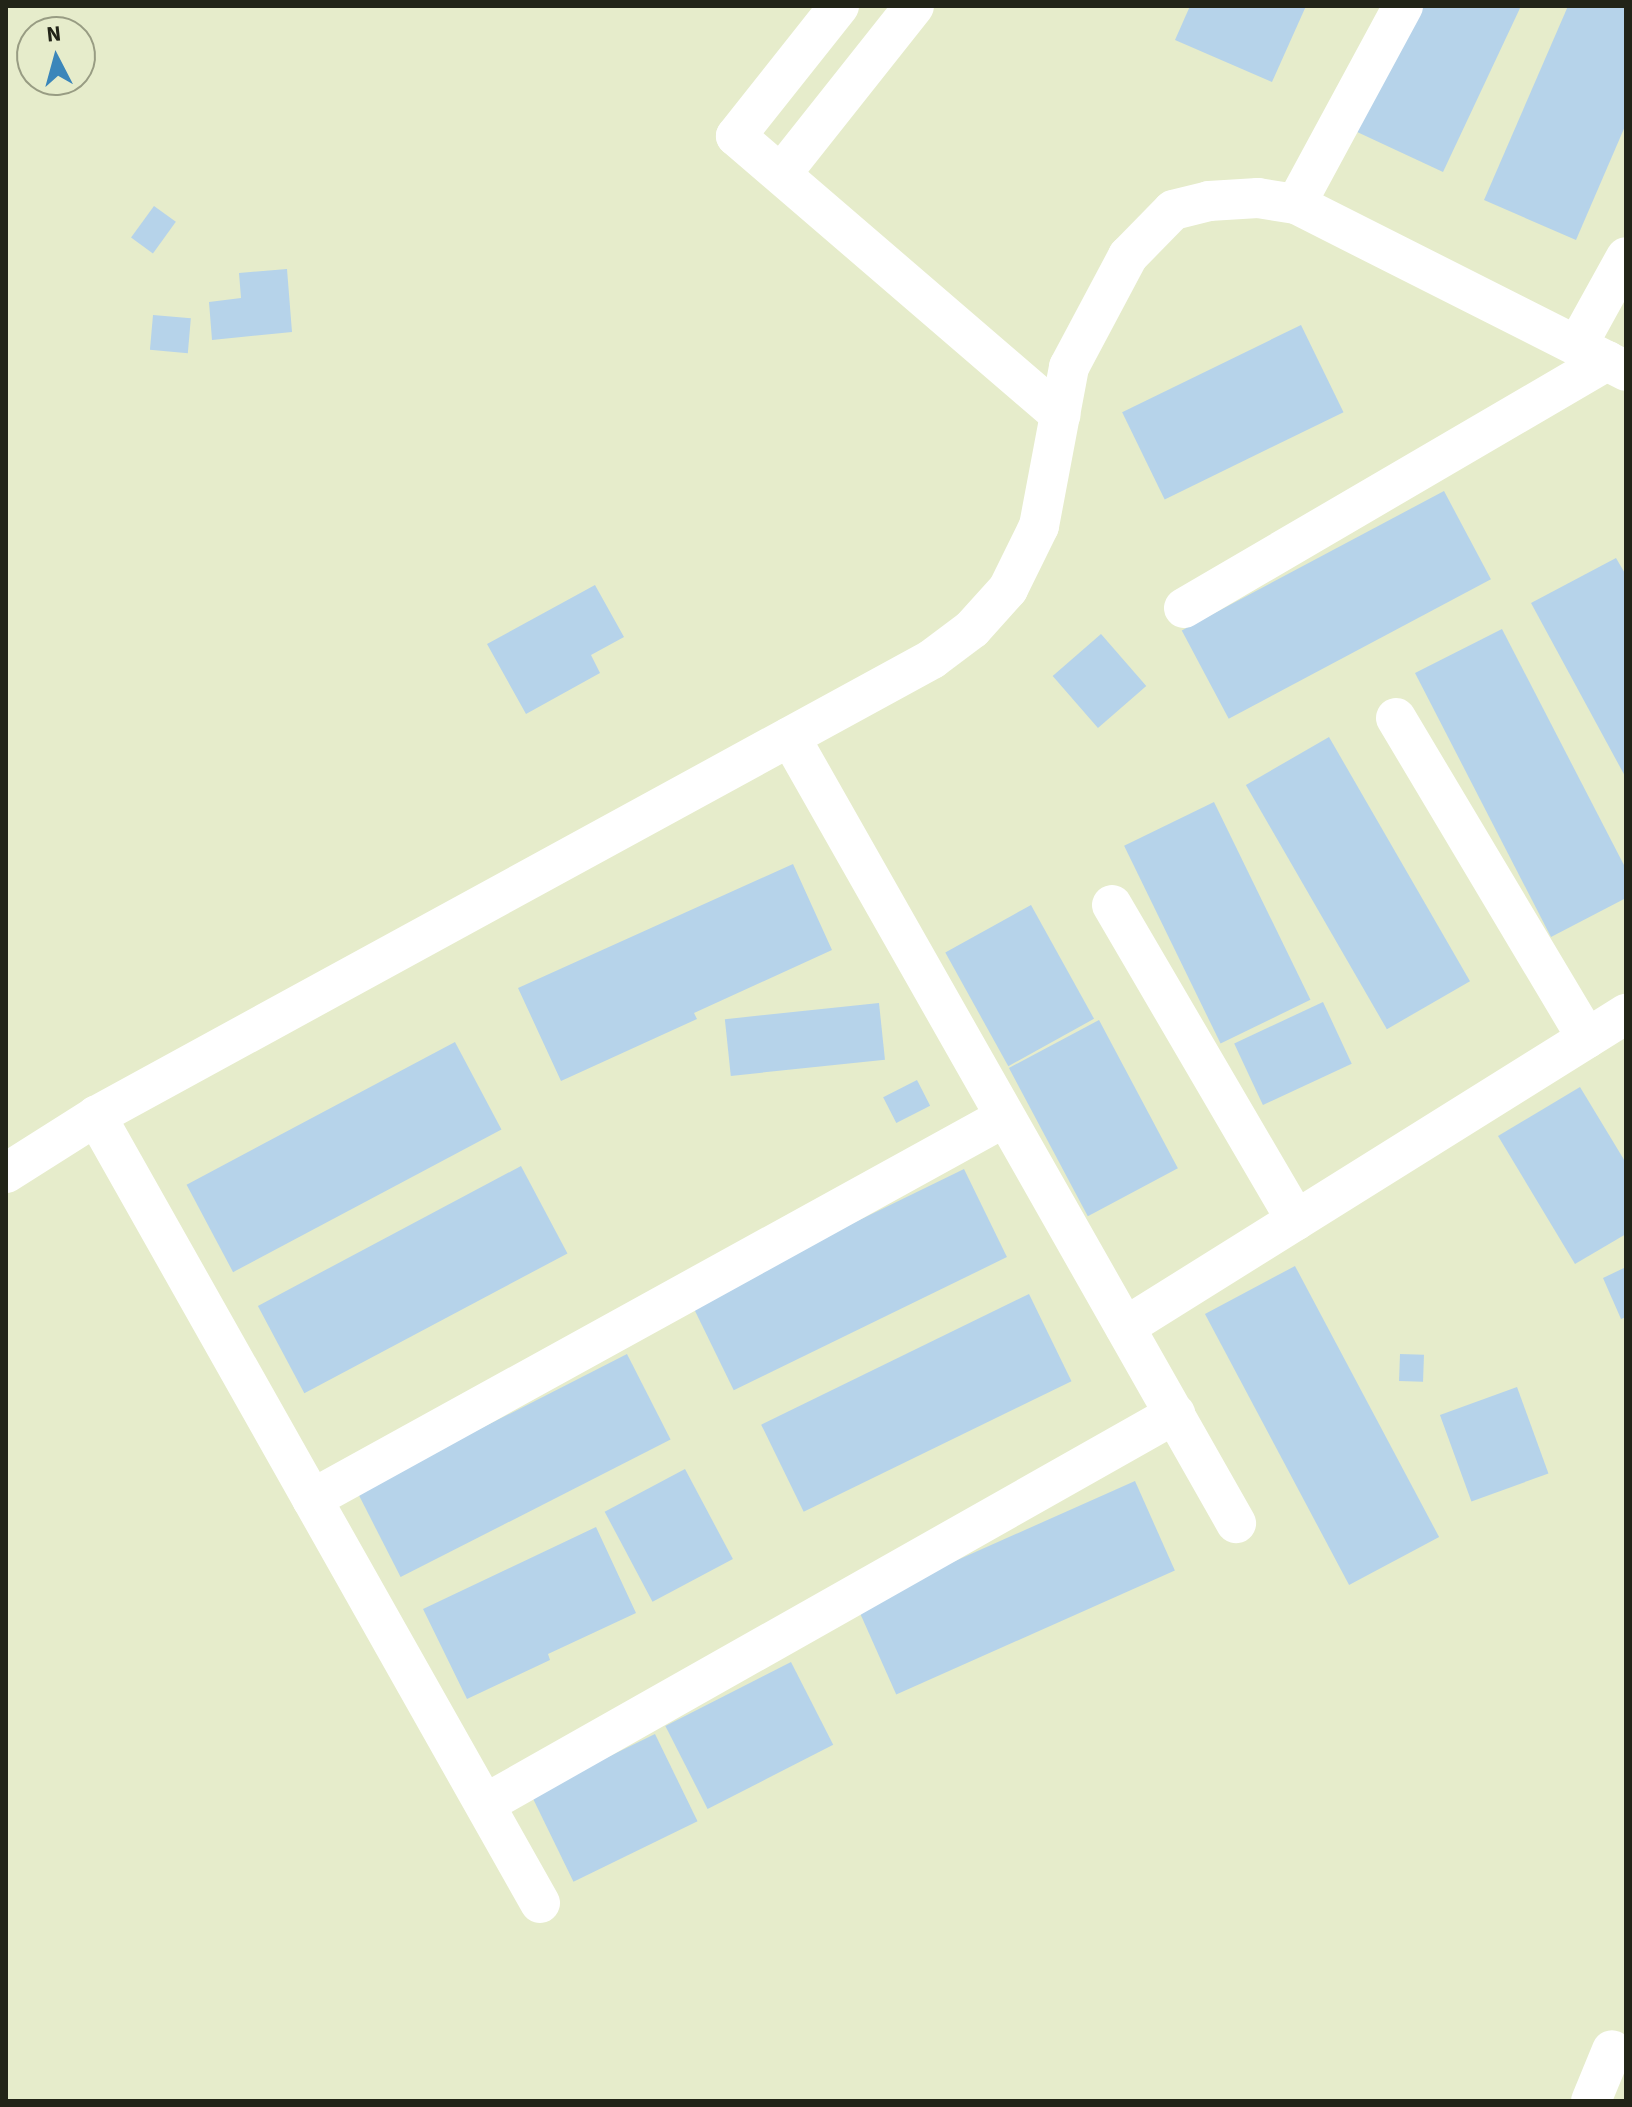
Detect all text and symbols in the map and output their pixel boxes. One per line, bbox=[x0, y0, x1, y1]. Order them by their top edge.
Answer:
north arrow bbox=[16, 16, 96, 96]
text: N bbox=[45, 17, 63, 51]

